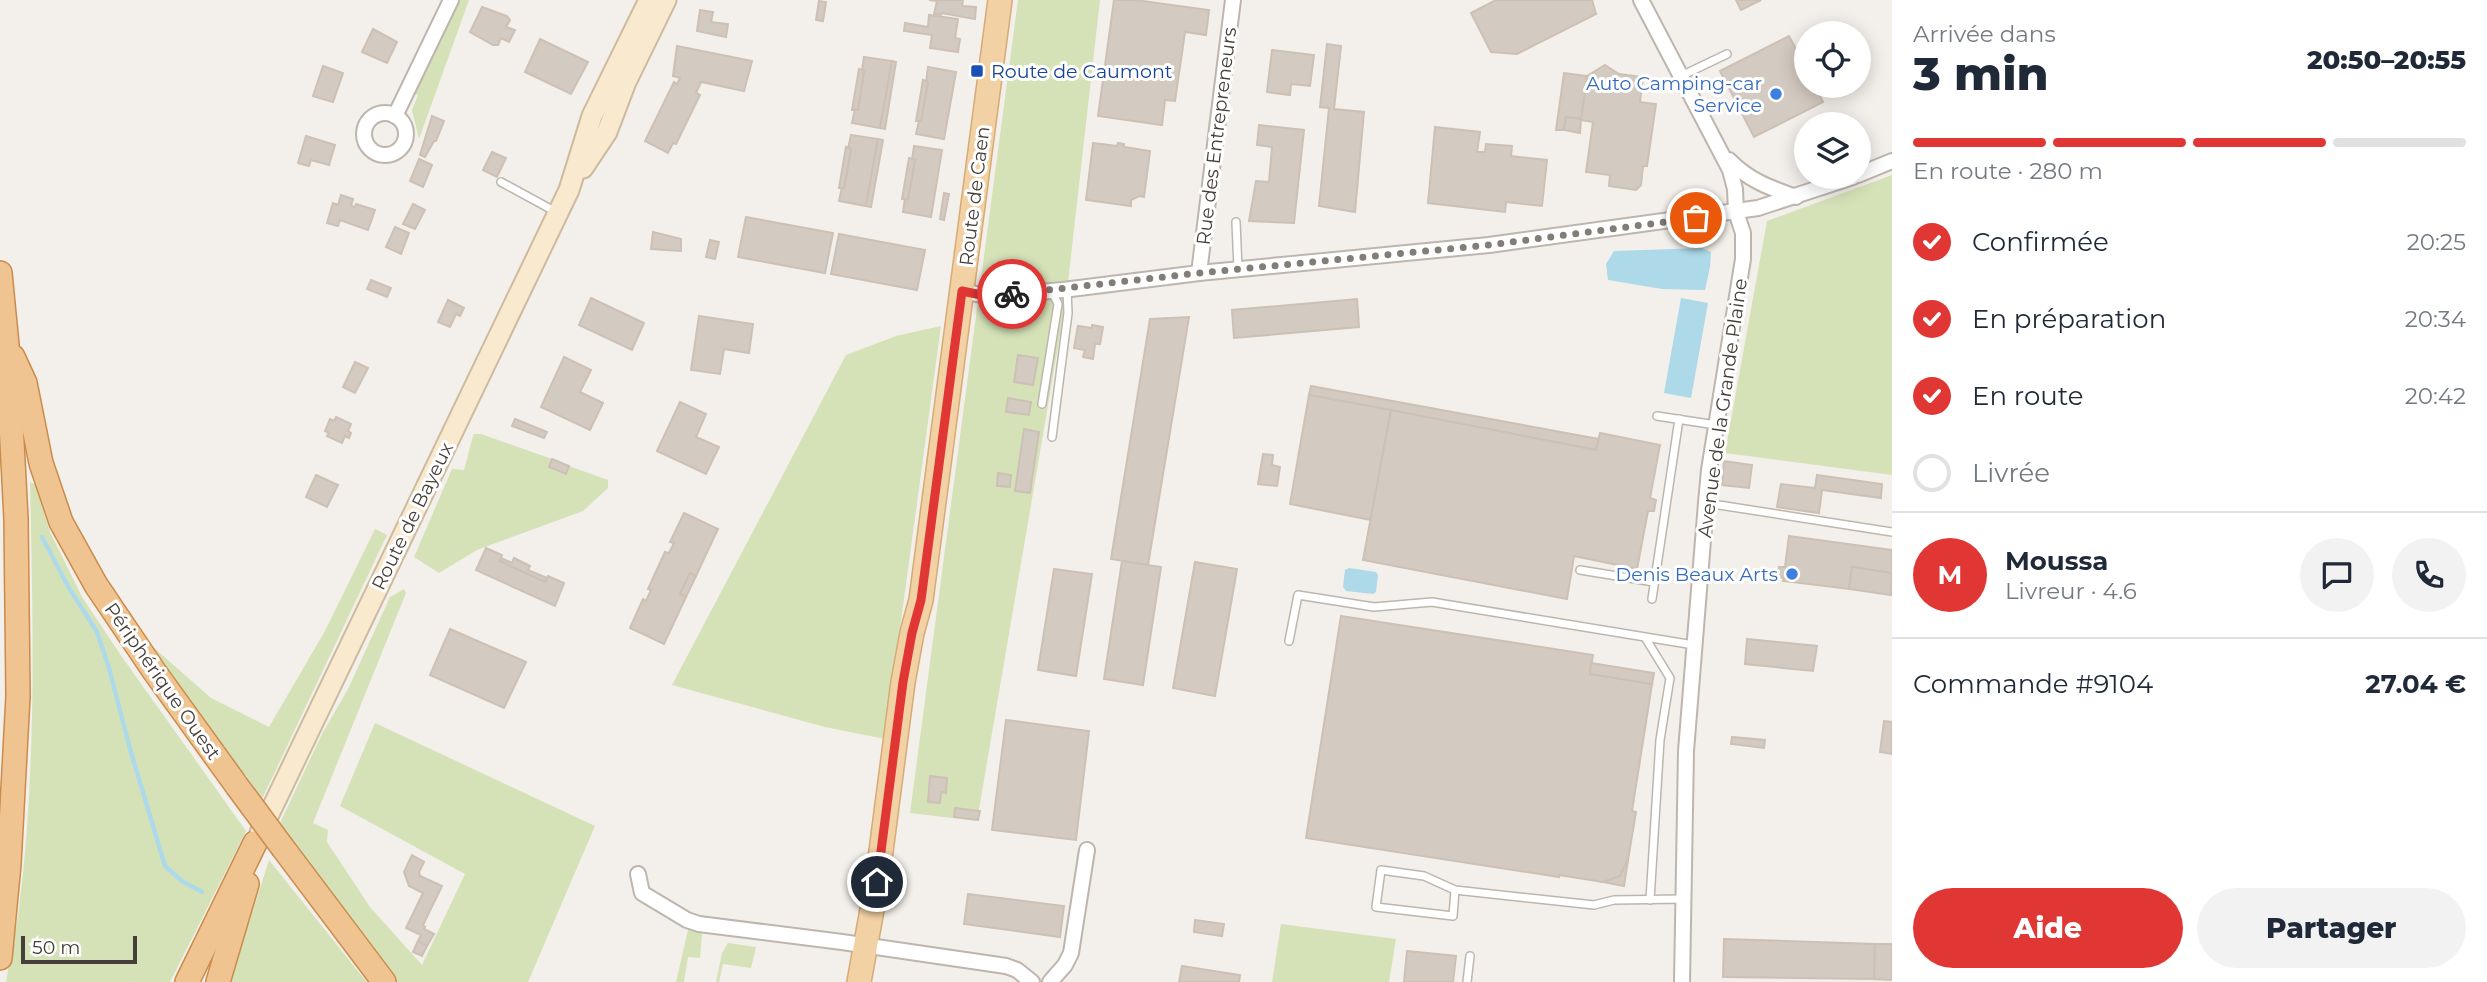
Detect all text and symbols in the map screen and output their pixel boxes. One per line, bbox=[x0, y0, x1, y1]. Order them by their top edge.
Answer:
text: Arrivée dans bbox=[1913, 20, 2056, 48]
map controls bbox=[1794, 21, 1871, 189]
button: locate bbox=[1794, 21, 1871, 98]
street label: Rue des Entrepreneurs bbox=[1192, 26, 1241, 246]
text: 20:50–20:55 bbox=[2307, 44, 2466, 76]
text: 3 min bbox=[1913, 45, 2049, 102]
place label: Route de Caumont bbox=[991, 60, 1173, 83]
marker: Route de Caumont bbox=[969, 63, 985, 79]
place label: Auto Camping-car Service bbox=[1586, 72, 1762, 117]
marker: Auto Camping-car Service bbox=[1768, 86, 1784, 102]
button: layers bbox=[1794, 112, 1871, 189]
street label: Route de Caen bbox=[955, 125, 994, 267]
text: En route · 280 m bbox=[1913, 157, 2103, 185]
pin bbox=[1666, 188, 1726, 248]
icon: bag bbox=[1677, 199, 1715, 237]
icon: check bbox=[1913, 223, 1951, 261]
text: Confirmée bbox=[1972, 226, 2109, 258]
text: 20:25 bbox=[2407, 228, 2466, 256]
courier bbox=[977, 259, 1047, 329]
icon: bike bbox=[993, 275, 1031, 313]
street label: Avenue de la Grande Plaine bbox=[1693, 277, 1752, 539]
icon: check bbox=[1913, 300, 1951, 338]
text: En préparation bbox=[1972, 303, 2166, 335]
text: 20:34 bbox=[2405, 305, 2466, 333]
icon: check bbox=[1913, 377, 1951, 415]
text: En route bbox=[1972, 380, 2083, 412]
text: 20:42 bbox=[2405, 382, 2466, 410]
street label: Route de Bayeux bbox=[367, 439, 458, 594]
text: Livrée bbox=[1972, 457, 2050, 489]
button: chat bbox=[2300, 538, 2374, 612]
button: phone bbox=[2392, 538, 2466, 612]
text: Moussa bbox=[2005, 545, 2108, 577]
text: M bbox=[1938, 559, 1962, 591]
place label: Denis Beaux Arts bbox=[1615, 563, 1778, 586]
marker: Denis Beaux Arts bbox=[1784, 566, 1800, 582]
text: Livreur · 4.6 bbox=[2005, 577, 2137, 605]
street label: Périphérique Ouest bbox=[100, 598, 226, 765]
text: Commande #9104 bbox=[1913, 668, 2153, 700]
text: 27.04 € bbox=[2365, 668, 2466, 700]
pin bbox=[847, 852, 907, 912]
icon: home bbox=[858, 863, 896, 901]
button: Aide bbox=[1913, 888, 2183, 968]
button: Partager bbox=[2197, 888, 2466, 968]
scale bar bbox=[21, 933, 136, 965]
text: 50 m bbox=[32, 936, 80, 959]

